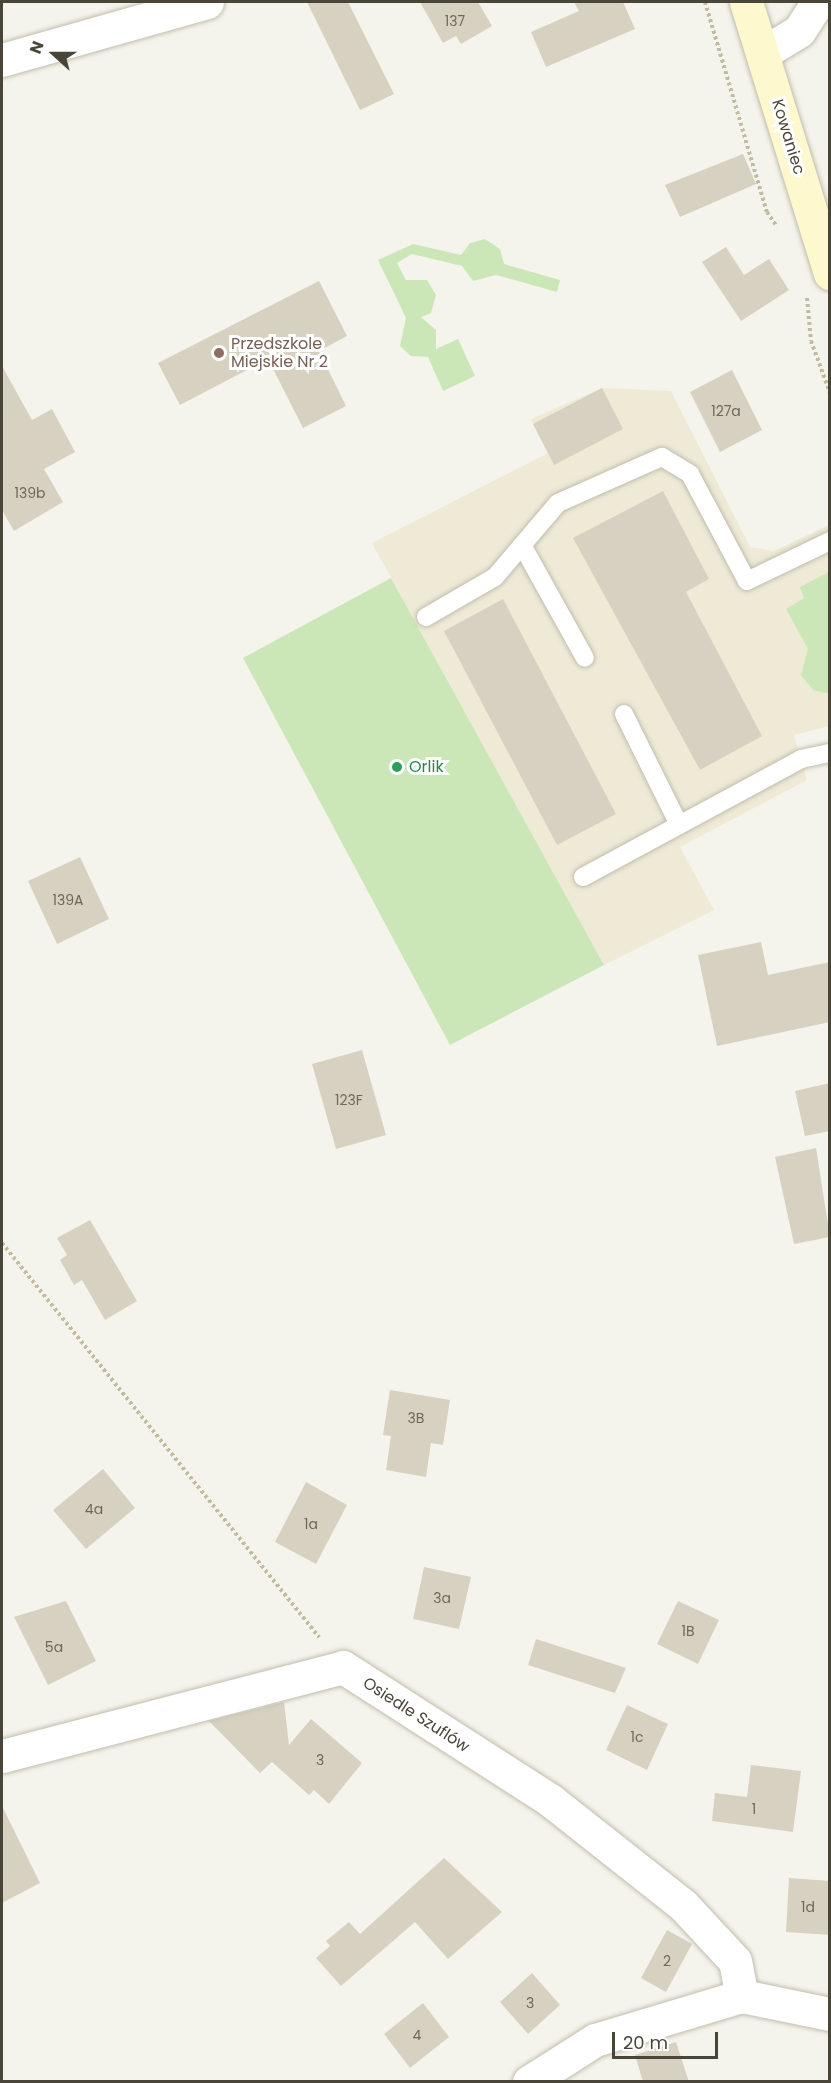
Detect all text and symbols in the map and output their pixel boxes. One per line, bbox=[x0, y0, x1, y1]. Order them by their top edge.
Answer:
house number: 137 bbox=[445, 13, 465, 29]
north arrow bbox=[24, 24, 84, 84]
text: N bbox=[24, 38, 50, 57]
street label: Kowaniec bbox=[767, 97, 809, 177]
place label: Przedszkole Miejskie Nr 2 bbox=[231, 334, 328, 372]
marker: Przedszkole Miejskie Nr 2 bbox=[212, 346, 226, 360]
house number: 127a bbox=[711, 403, 741, 419]
house number: 139b bbox=[14, 485, 46, 501]
place label: Orlik bbox=[409, 757, 444, 777]
marker: Orlik bbox=[390, 760, 404, 774]
house number: 139A bbox=[53, 892, 83, 908]
house number: 123F bbox=[335, 1092, 363, 1108]
house number: 3B bbox=[408, 1410, 424, 1426]
house number: 4a bbox=[85, 1501, 103, 1517]
house number: 1a bbox=[304, 1516, 318, 1532]
house number: 3a bbox=[433, 1590, 451, 1606]
house number: 1B bbox=[681, 1623, 695, 1639]
house number: 5a bbox=[45, 1639, 63, 1655]
street label: Osiedle Szuflów bbox=[359, 1673, 473, 1757]
house number: 1c bbox=[631, 1729, 643, 1745]
house number: 3 bbox=[316, 1752, 324, 1768]
house number: 1 bbox=[752, 1801, 756, 1817]
house number: 1d bbox=[801, 1899, 815, 1915]
house number: 2 bbox=[663, 1953, 671, 1969]
house number: 3 bbox=[526, 1995, 534, 2011]
scale bar bbox=[615, 2020, 722, 2058]
house number: 4 bbox=[413, 2027, 421, 2043]
text: 20 m bbox=[623, 2030, 668, 2055]

